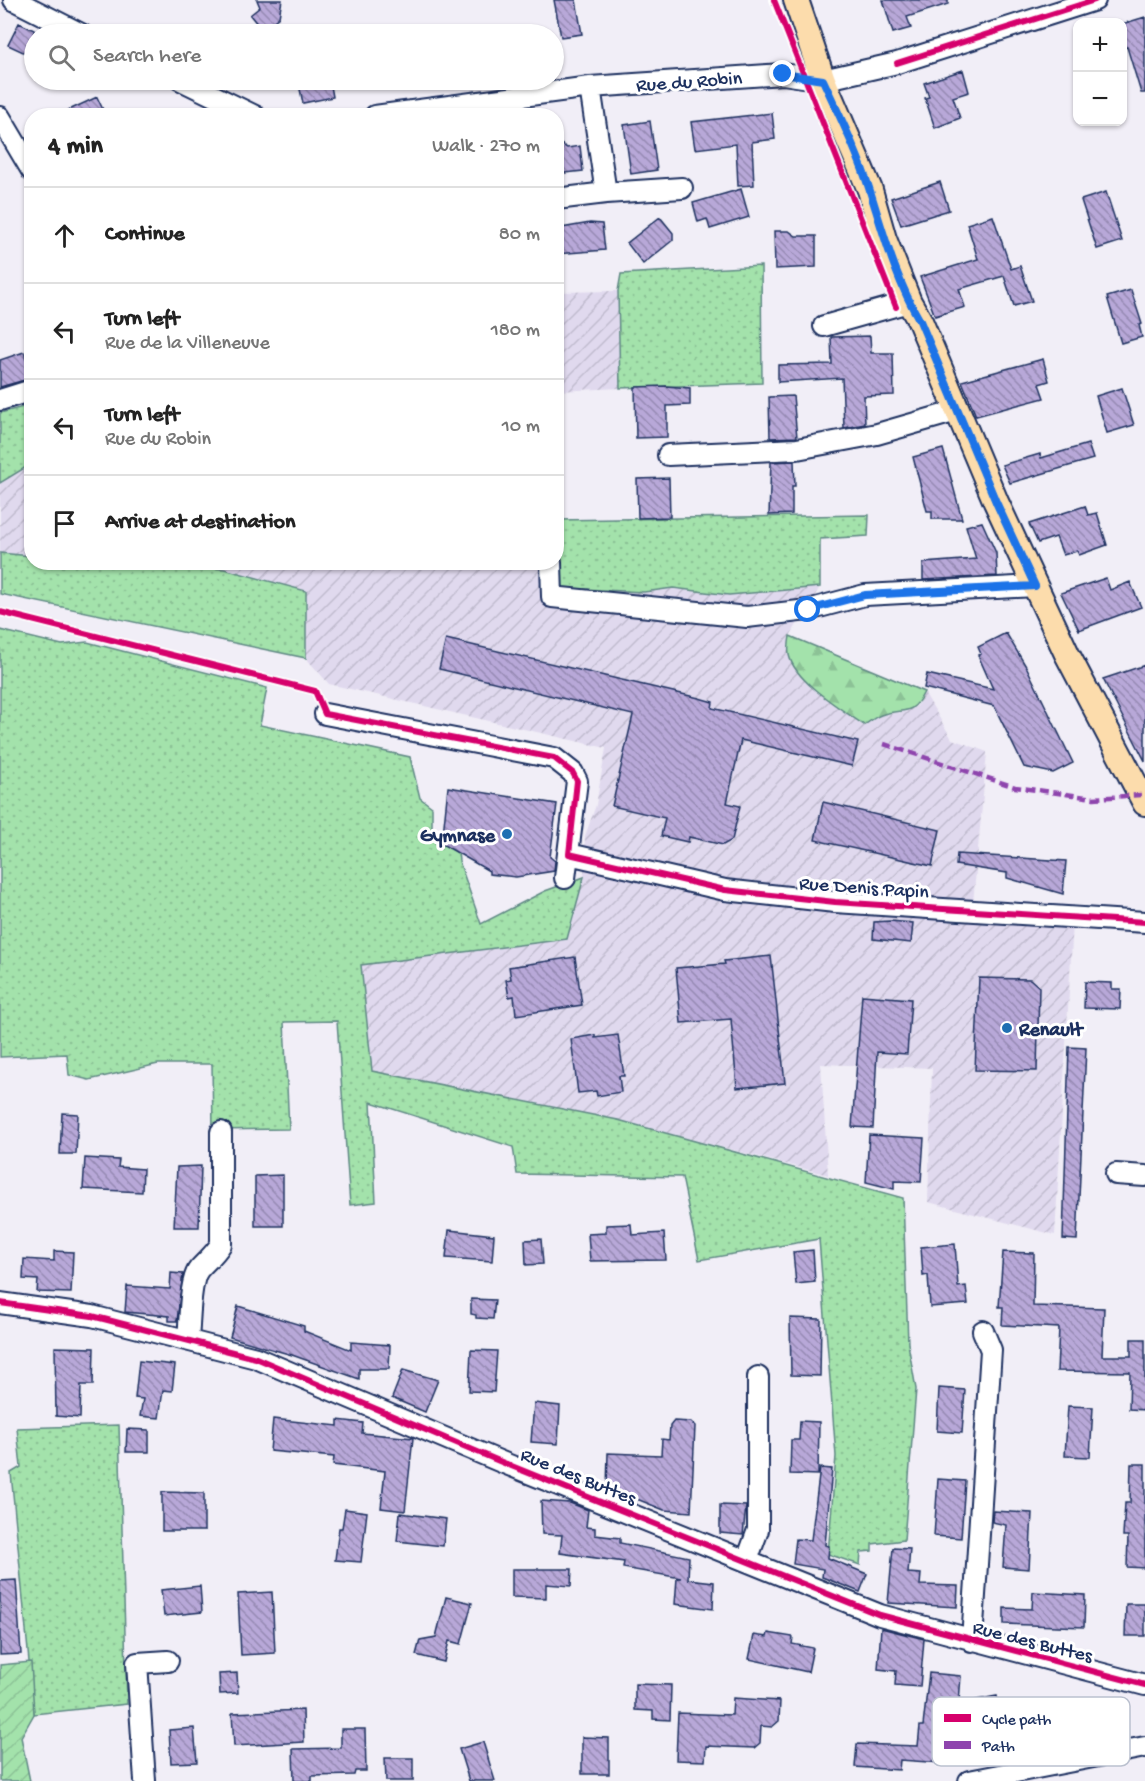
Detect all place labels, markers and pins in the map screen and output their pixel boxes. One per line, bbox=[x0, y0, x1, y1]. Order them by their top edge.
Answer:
place label: Gymnase bbox=[420, 826, 496, 849]
marker: Gymnase bbox=[500, 827, 514, 841]
place label: Renault bbox=[1018, 1020, 1084, 1043]
marker: Renault bbox=[1000, 1021, 1014, 1035]

